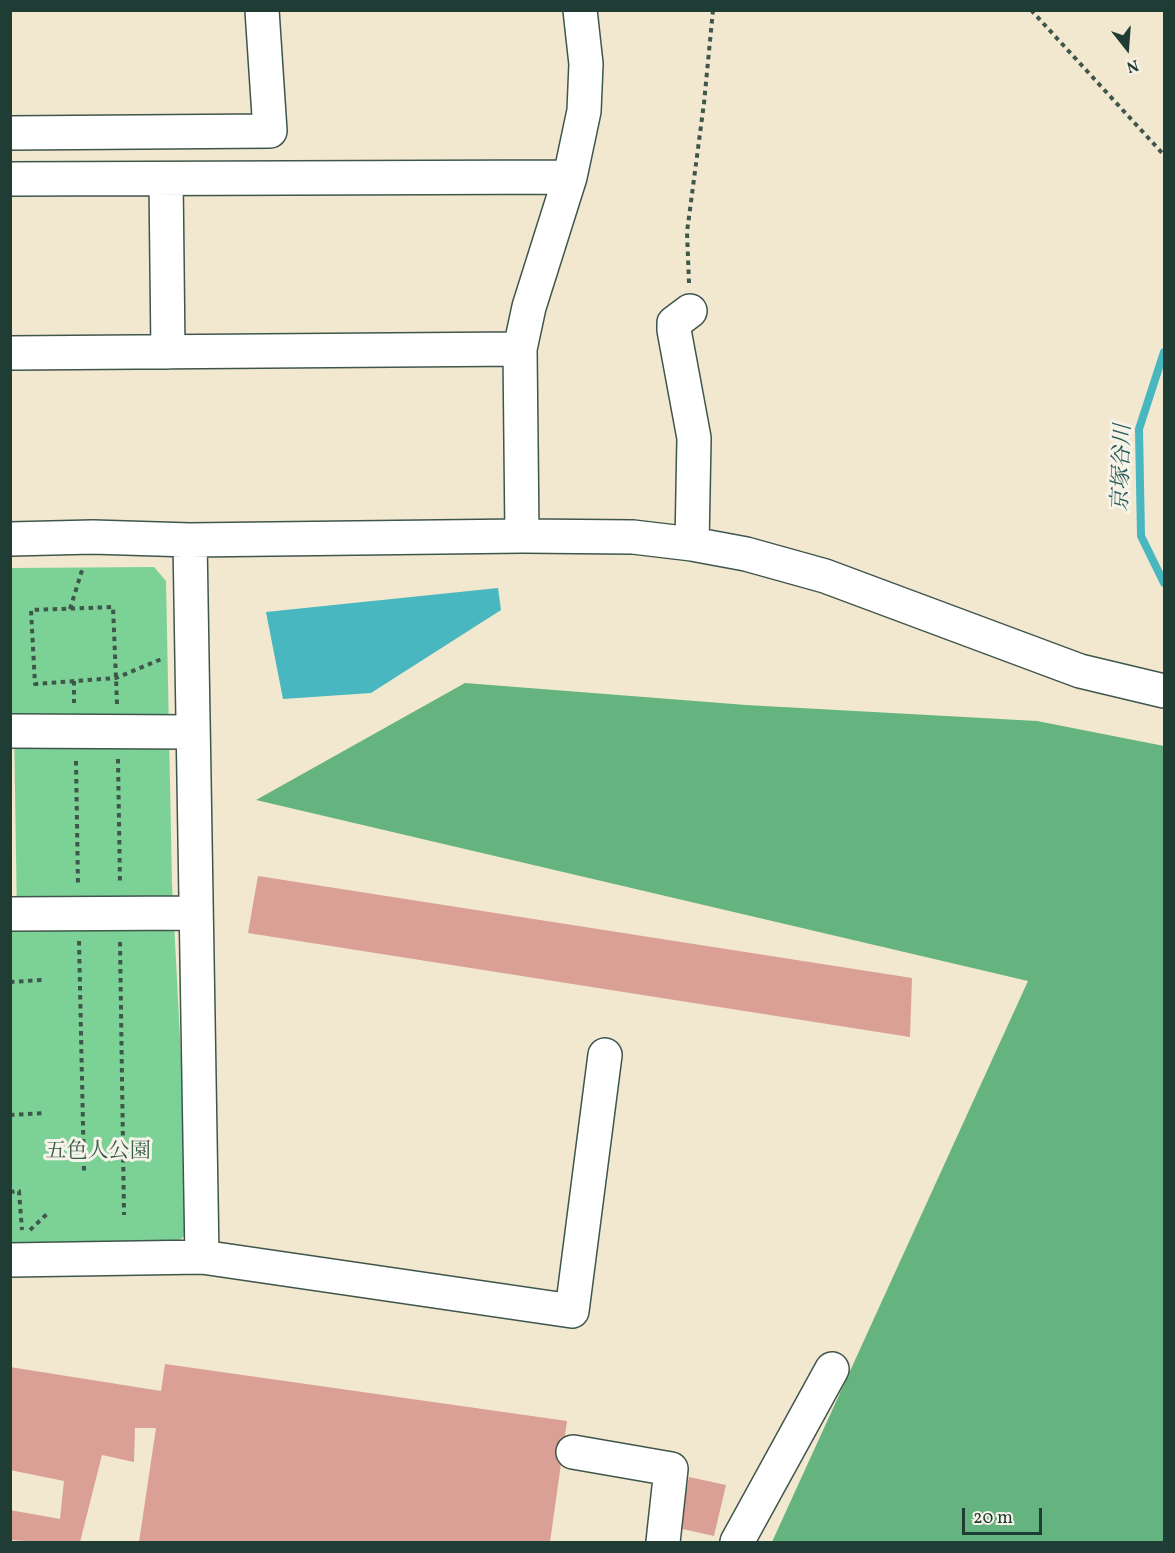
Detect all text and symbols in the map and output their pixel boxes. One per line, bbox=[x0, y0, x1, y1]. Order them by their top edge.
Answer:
north arrow bbox=[1097, 18, 1157, 78]
text: N bbox=[1123, 53, 1141, 77]
water label: 京塚谷川 bbox=[1109, 424, 1139, 512]
park label: 五色人公園 bbox=[46, 1140, 150, 1166]
scale bar bbox=[965, 1496, 1044, 1534]
text: 20 m bbox=[973, 1506, 1013, 1531]

